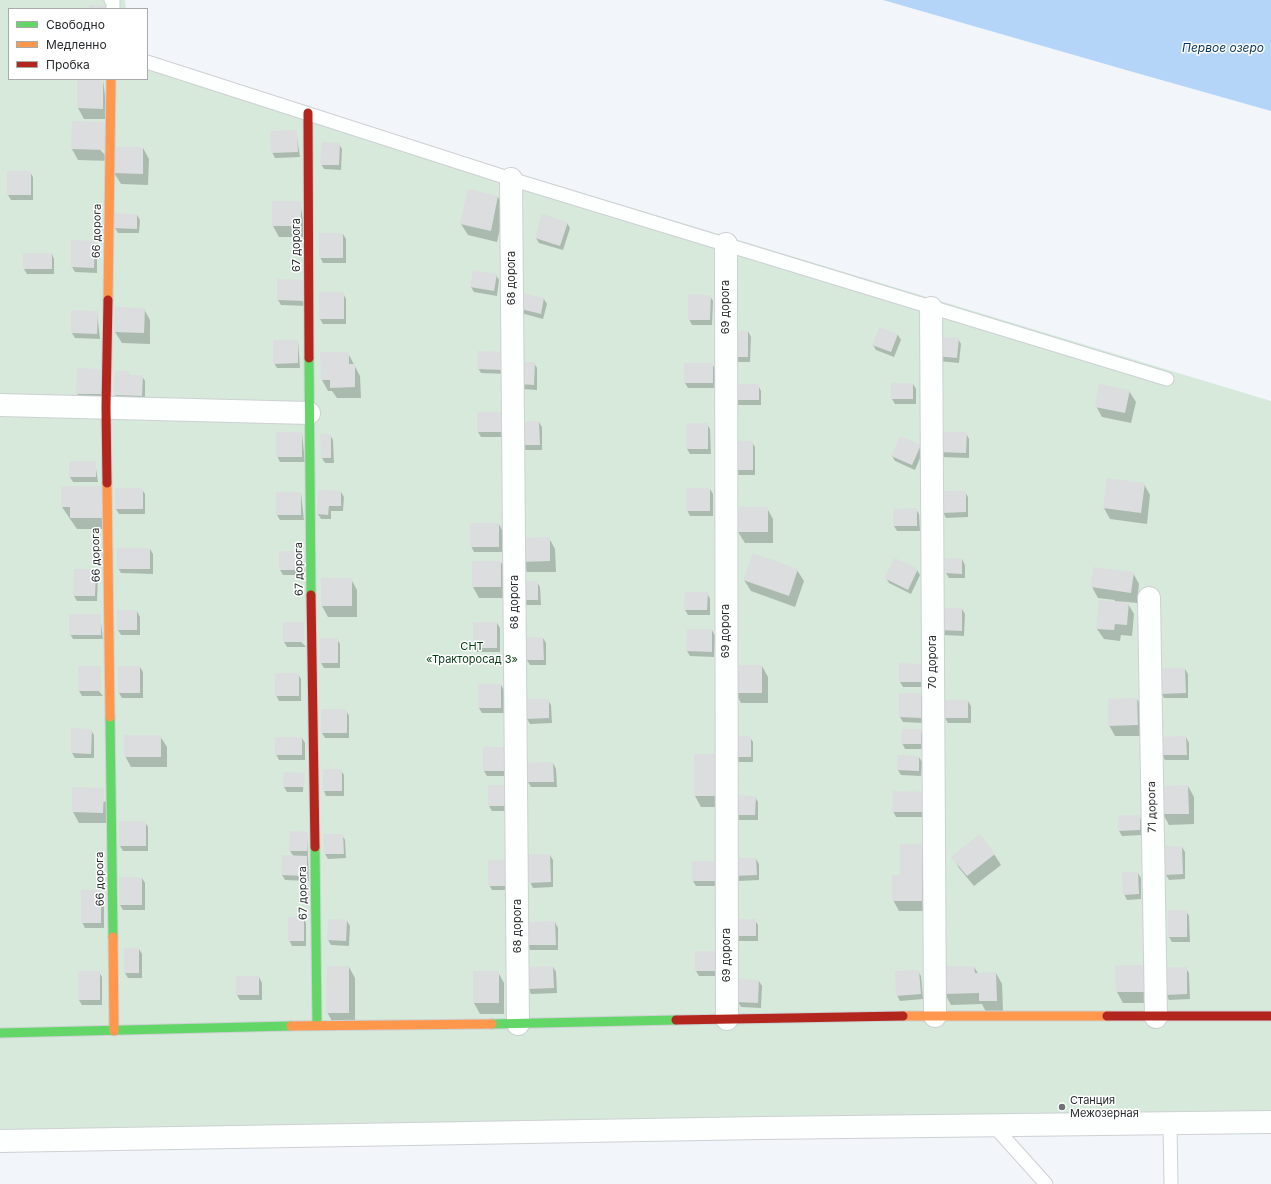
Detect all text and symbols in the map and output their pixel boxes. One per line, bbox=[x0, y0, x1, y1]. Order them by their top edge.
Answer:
legend bbox=[8, 8, 148, 80]
text: Свободно bbox=[46, 17, 105, 32]
text: Медленно bbox=[46, 37, 107, 52]
water label: Первое озеро bbox=[1182, 41, 1264, 55]
text: Пробка bbox=[46, 57, 90, 72]
street label: 66 дорога bbox=[90, 204, 104, 258]
street label: 67 дорога bbox=[290, 218, 304, 272]
street label: 68 дорога bbox=[505, 251, 519, 305]
street label: 69 дорога bbox=[719, 280, 733, 334]
street label: 66 дорога bbox=[89, 528, 103, 582]
street label: 67 дорога bbox=[292, 542, 306, 596]
street label: 68 дорога bbox=[508, 575, 522, 629]
street label: 69 дорога bbox=[719, 604, 733, 658]
street label: 70 дорога bbox=[926, 635, 940, 689]
park label: СНТ «Тракторосад 3» bbox=[426, 640, 518, 666]
street label: 71 дорога bbox=[1145, 781, 1159, 833]
street label: 66 дорога bbox=[93, 852, 107, 906]
street label: 67 дорога bbox=[296, 866, 310, 920]
street label: 68 дорога bbox=[511, 899, 525, 953]
street label: 69 дорога bbox=[720, 928, 734, 982]
place label: Станция Межозерная bbox=[1070, 1094, 1139, 1120]
marker: Станция Межозерная bbox=[1057, 1102, 1067, 1112]

